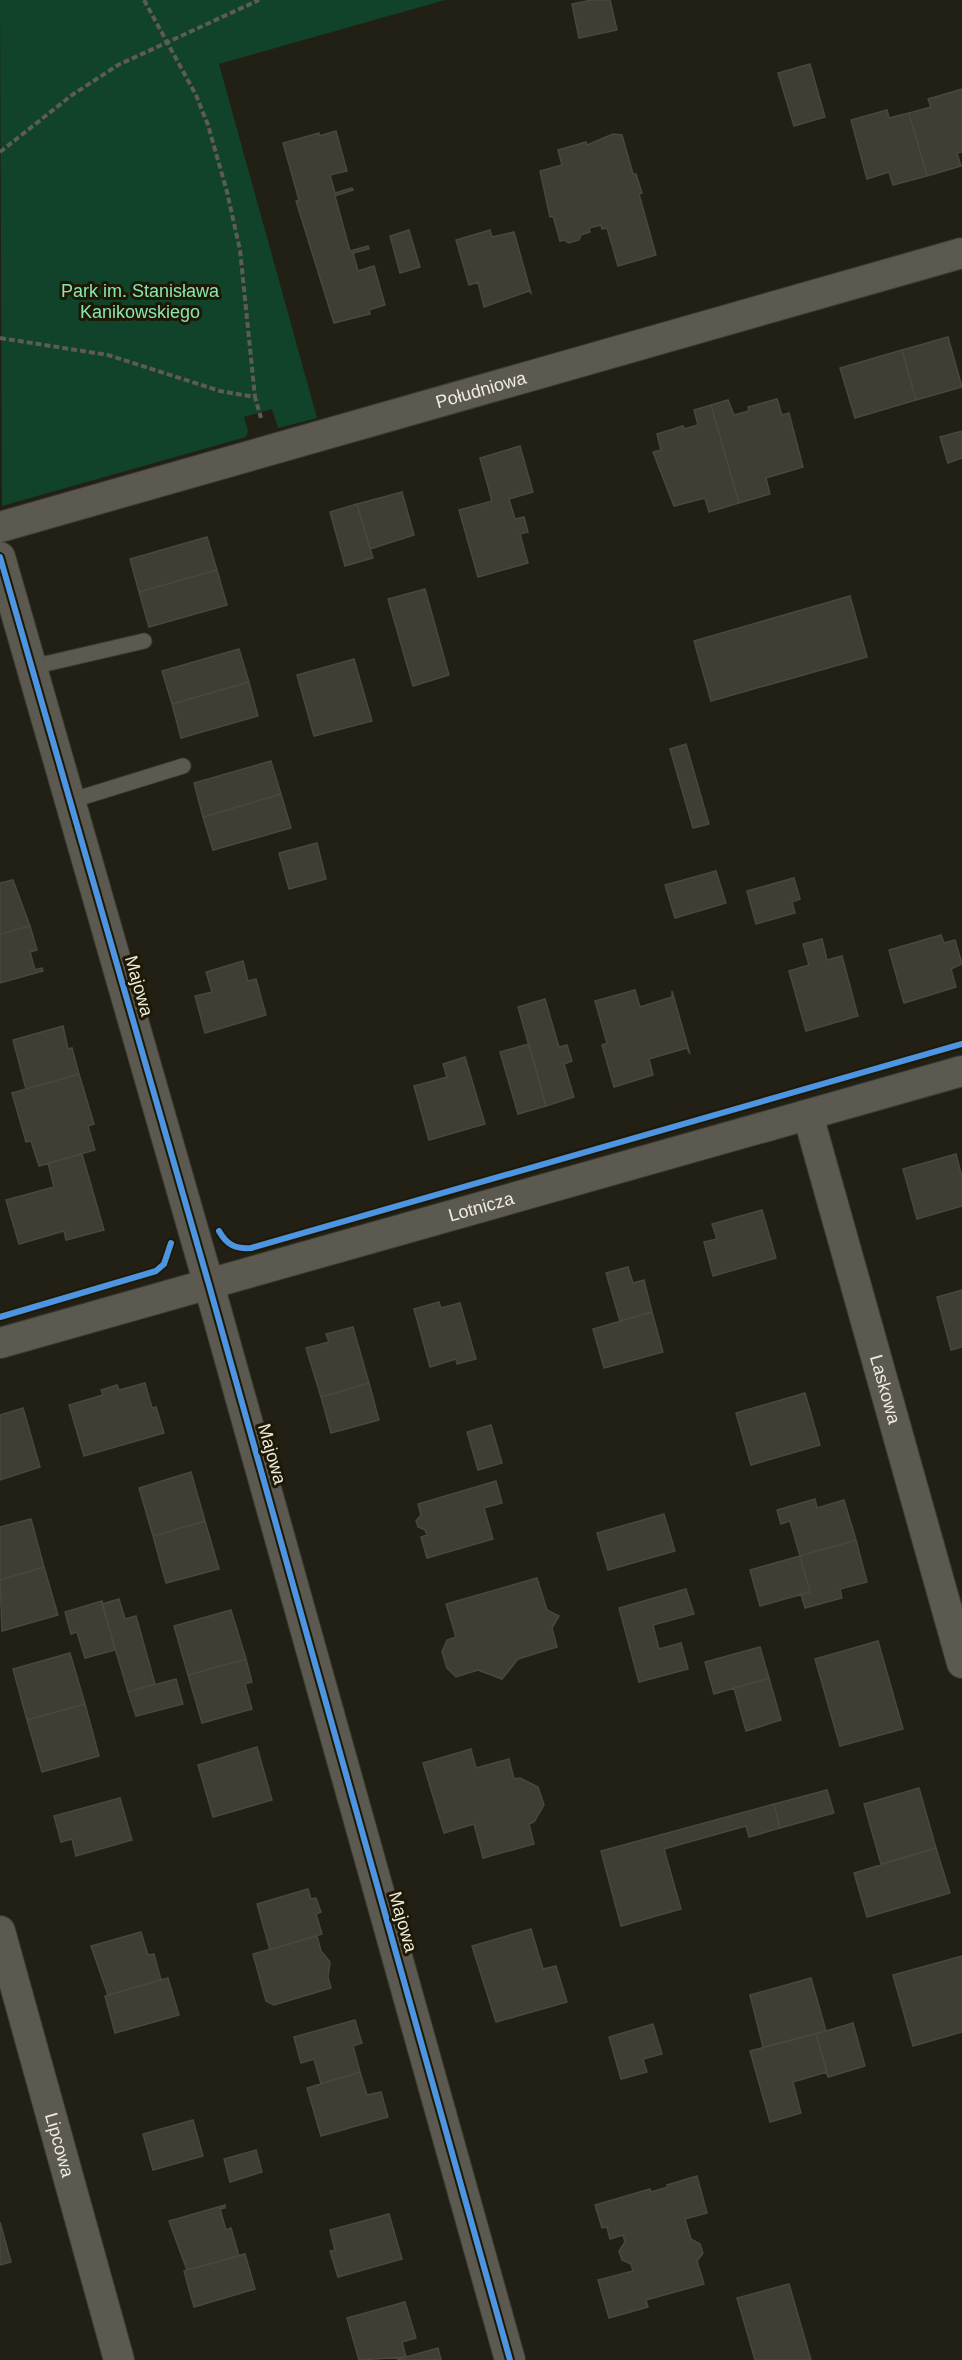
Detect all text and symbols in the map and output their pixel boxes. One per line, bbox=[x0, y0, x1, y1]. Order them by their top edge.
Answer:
park label: Park im. Stanisława Kanikowskiego bbox=[61, 281, 220, 322]
street label: Południowa bbox=[433, 367, 529, 412]
street label: Majowa bbox=[121, 953, 157, 1020]
street label: Lotnicza bbox=[446, 1188, 517, 1226]
street label: Laskowa bbox=[866, 1352, 905, 1427]
street label: Majowa bbox=[254, 1421, 290, 1488]
street label: Majowa bbox=[385, 1889, 421, 1956]
street label: Lipcowa bbox=[41, 2110, 78, 2180]

